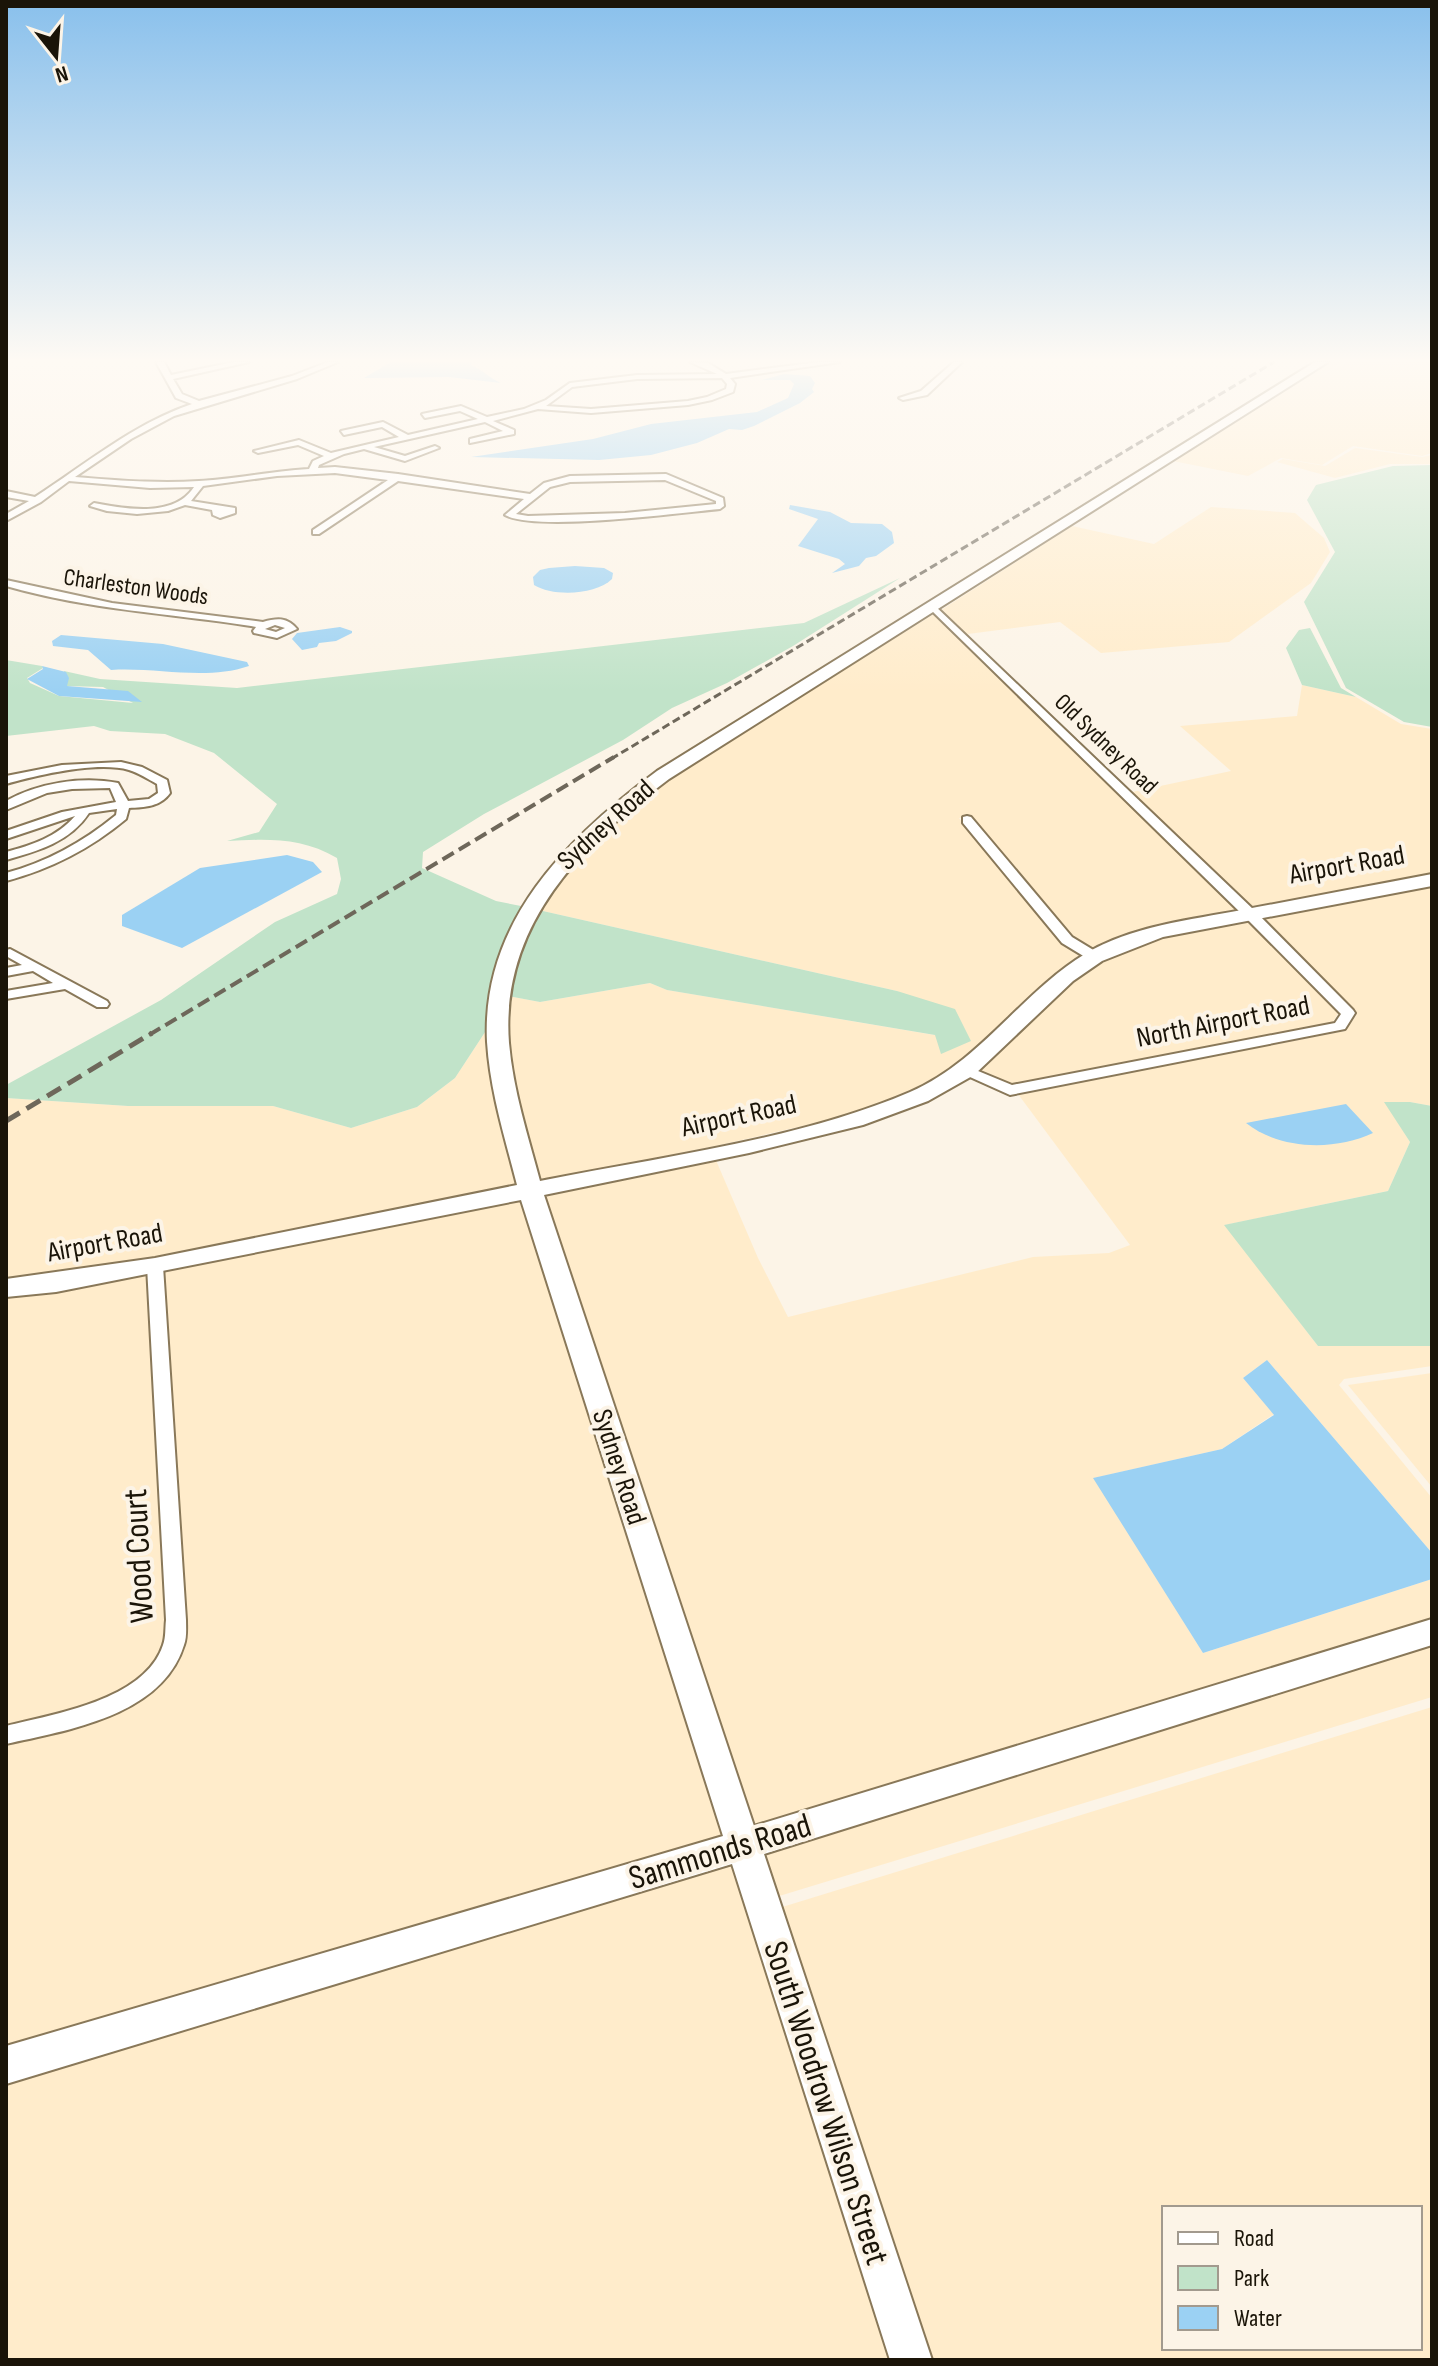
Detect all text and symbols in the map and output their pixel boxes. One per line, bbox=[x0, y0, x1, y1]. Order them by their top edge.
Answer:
north arrow bbox=[16, 16, 96, 96]
text: N bbox=[52, 59, 71, 88]
street label: Charleston Woods bbox=[62, 563, 210, 611]
street label: Old Sydney Road bbox=[1048, 688, 1164, 800]
street label: Sydney Road bbox=[551, 773, 661, 877]
street label: Airport Road bbox=[1286, 839, 1407, 892]
street label: North Airport Road bbox=[1134, 989, 1312, 1055]
street label: Airport Road bbox=[678, 1088, 799, 1144]
street label: Airport Road bbox=[44, 1217, 165, 1270]
street label: Sydney Road bbox=[585, 1405, 653, 1529]
street label: Wood Court bbox=[115, 1488, 163, 1624]
street label: Sammonds Road bbox=[624, 1805, 816, 1899]
street label: South Woodrow Wilson Street bbox=[754, 1936, 898, 2270]
legend bbox=[1162, 2206, 1422, 2350]
text: Road bbox=[1234, 2224, 1274, 2253]
text: Park bbox=[1234, 2264, 1269, 2293]
text: Water bbox=[1234, 2304, 1282, 2333]

